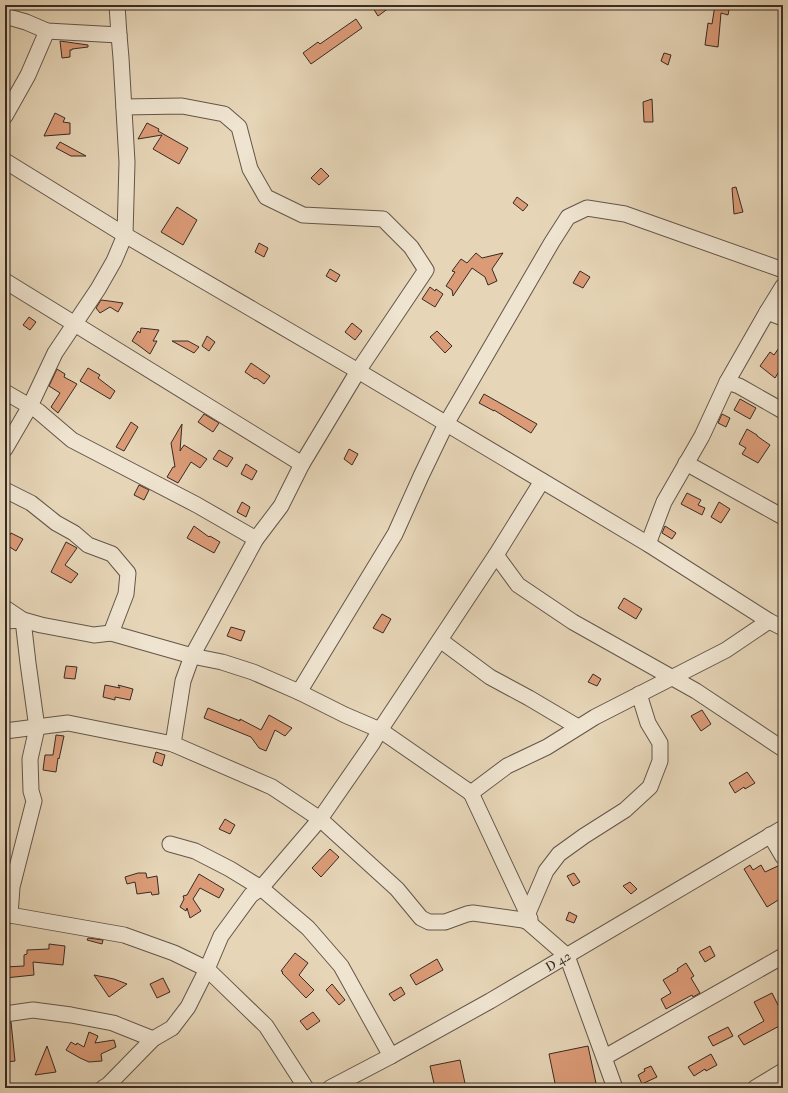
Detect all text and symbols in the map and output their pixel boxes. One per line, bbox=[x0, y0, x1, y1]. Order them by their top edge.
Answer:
street label: D 42 bbox=[543, 948, 574, 975]

